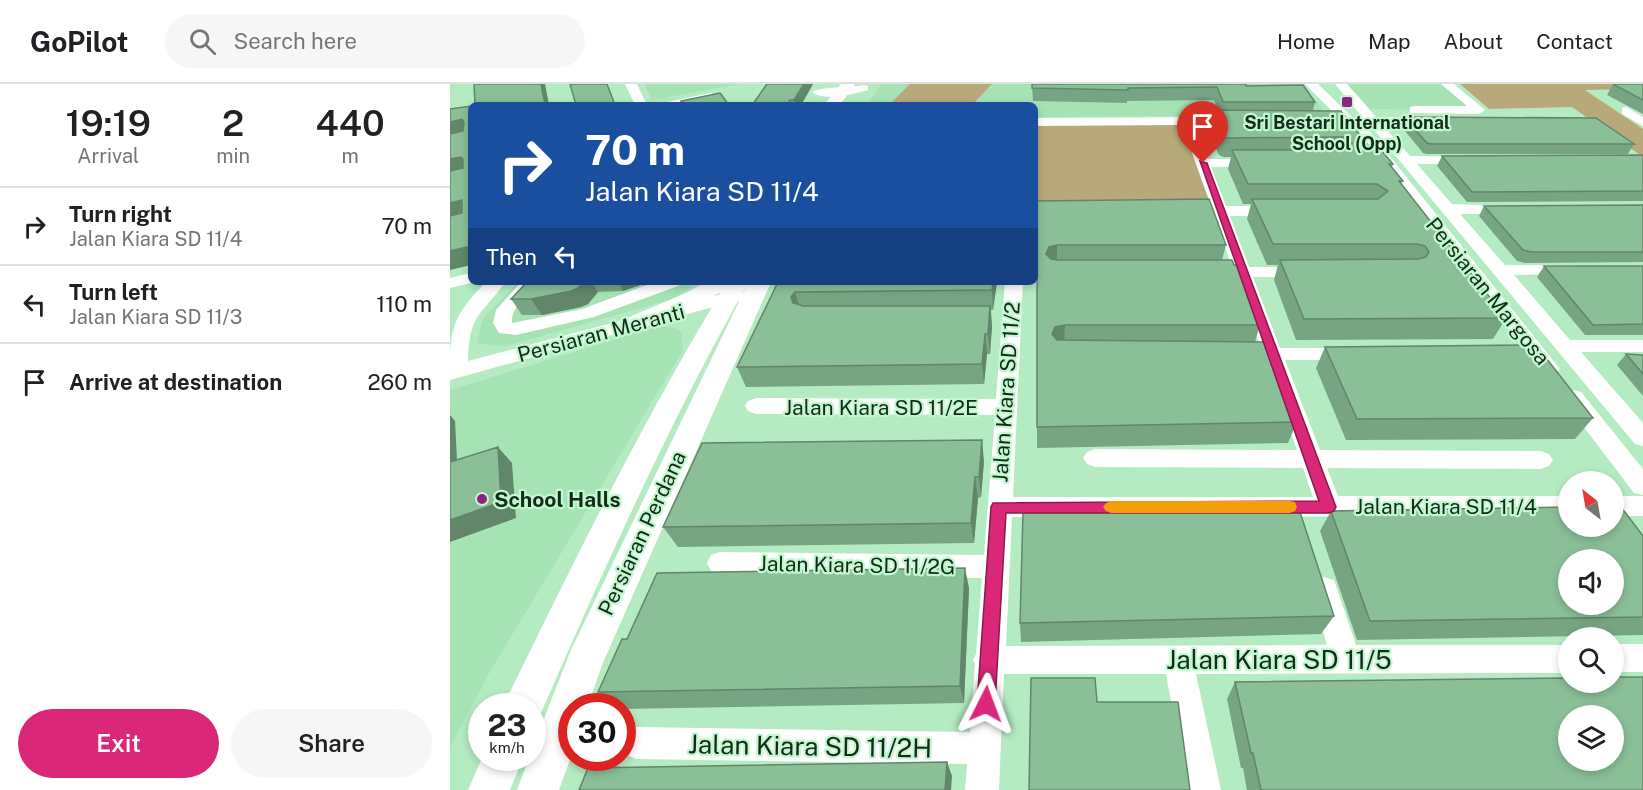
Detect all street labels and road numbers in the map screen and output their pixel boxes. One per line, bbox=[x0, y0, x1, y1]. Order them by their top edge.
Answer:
street label: Persiaran Margosa bbox=[1421, 212, 1555, 370]
street label: Persiaran Meranti bbox=[515, 299, 687, 367]
street label: Jalan Kiara SD 11/2 bbox=[987, 301, 1025, 483]
street label: Jalan Kiara SD 11/2E bbox=[784, 395, 978, 420]
street label: Persiaran Perdana bbox=[593, 447, 691, 619]
street label: Jalan Kiara SD 11/4 bbox=[1355, 494, 1537, 519]
street label: Jalan Kiara SD 11/2G bbox=[759, 551, 955, 579]
street label: Jalan Kiara SD 11/5 bbox=[1166, 644, 1392, 675]
street label: Jalan Kiara SD 11/2H bbox=[688, 728, 932, 764]

